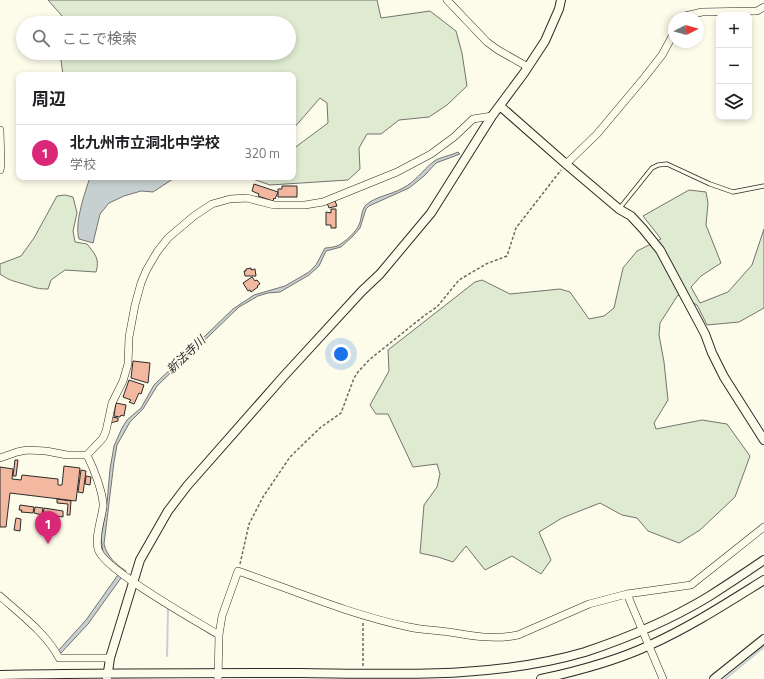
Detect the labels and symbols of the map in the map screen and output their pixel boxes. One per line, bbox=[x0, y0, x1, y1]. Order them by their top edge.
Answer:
north arrow bbox=[668, 12, 704, 48]
water label: 新法寺川 bbox=[162, 330, 211, 378]
your location bbox=[331, 344, 351, 364]
pin: 1 bbox=[35, 511, 61, 544]

